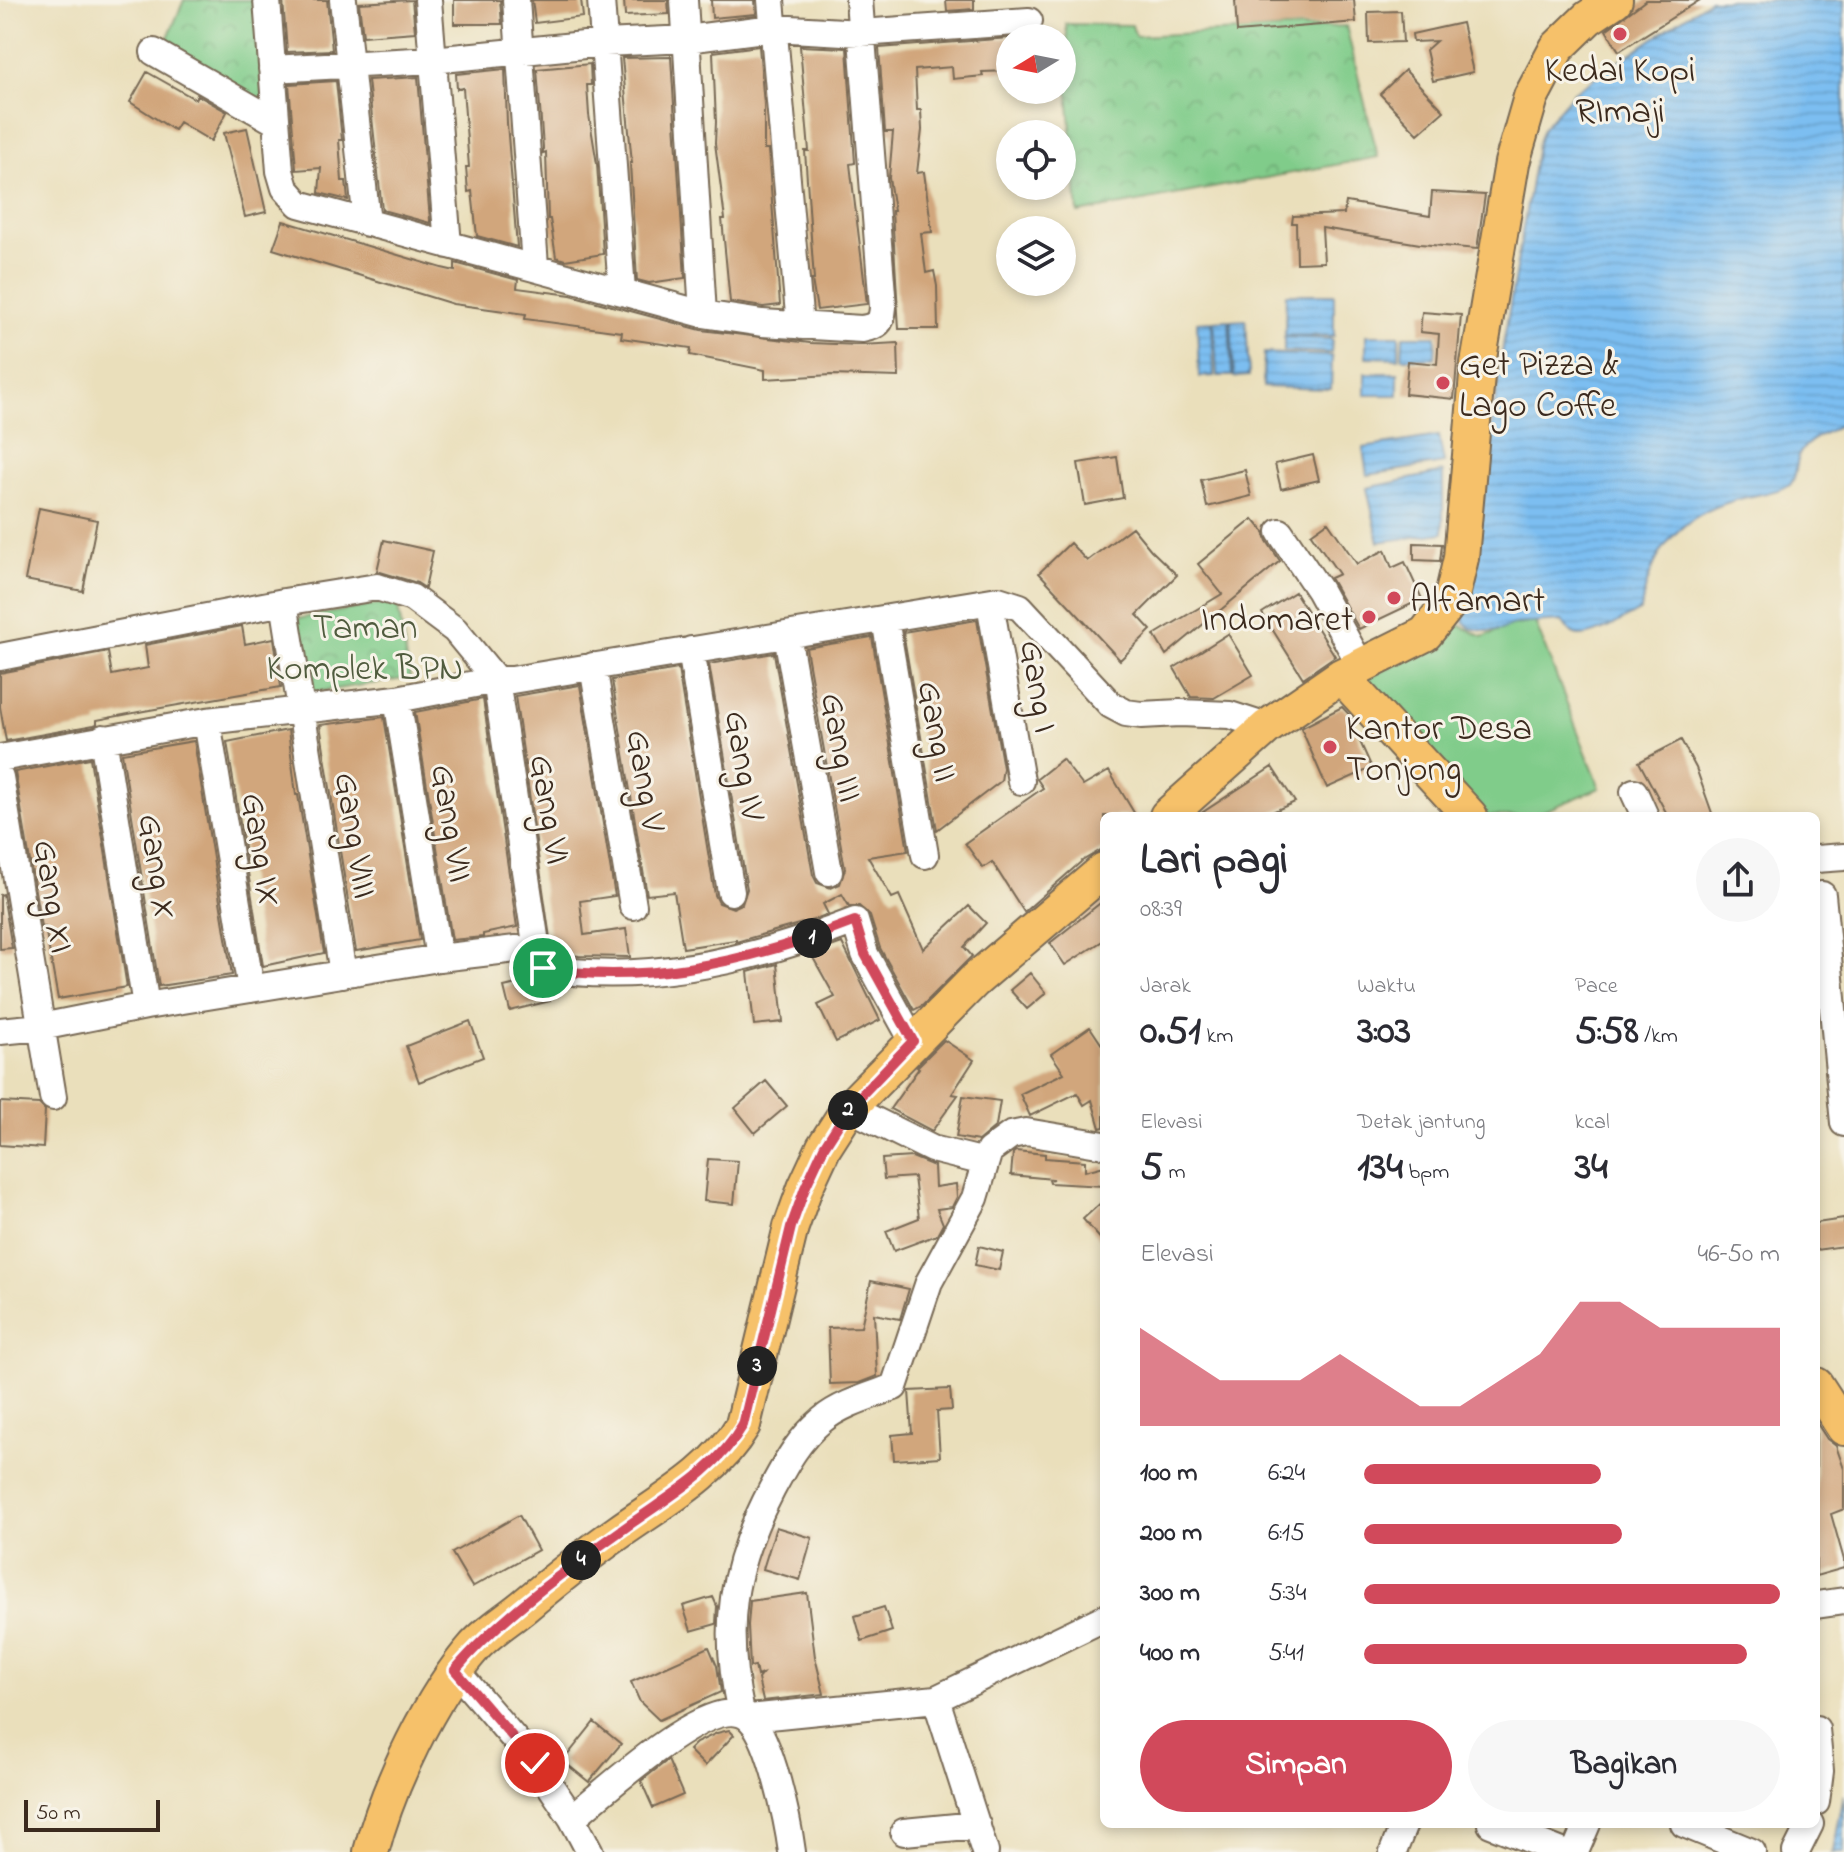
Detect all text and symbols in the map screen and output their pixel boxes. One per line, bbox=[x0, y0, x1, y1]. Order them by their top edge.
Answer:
north arrow bbox=[996, 24, 1076, 104]
map controls bbox=[996, 24, 1076, 296]
marker: Kedai Kopi RImaji bbox=[1611, 25, 1629, 43]
place label: Kedai Kopi RImaji bbox=[1545, 46, 1695, 140]
button: locate bbox=[996, 120, 1076, 200]
button: layers bbox=[996, 216, 1076, 296]
place label: Get Pizza & Lago Coffe bbox=[1459, 340, 1619, 434]
marker: Get Pizza & Lago Coffe bbox=[1434, 374, 1452, 392]
place label: Alfamart bbox=[1410, 576, 1545, 629]
marker: Alfamart bbox=[1385, 589, 1403, 607]
place label: Indomaret bbox=[1201, 595, 1353, 648]
park label: Taman Komplek BPN bbox=[267, 603, 463, 697]
marker: Indomaret bbox=[1360, 608, 1378, 626]
street label: Gang I bbox=[1003, 636, 1070, 737]
street label: Gang II bbox=[901, 677, 971, 787]
street label: Gang III bbox=[804, 689, 875, 807]
place label: Kantor Desa Tonjong bbox=[1346, 704, 1532, 798]
street label: Gang IV bbox=[708, 707, 778, 825]
street label: Gang V bbox=[609, 726, 678, 836]
marker: Kantor Desa Tonjong bbox=[1321, 738, 1339, 756]
street label: Gang VI bbox=[513, 751, 582, 868]
street label: Gang VII bbox=[414, 761, 485, 887]
street label: Gang VIII bbox=[317, 769, 390, 903]
street label: Gang IX bbox=[224, 789, 295, 910]
street label: Gang X bbox=[121, 810, 190, 923]
text: Lari pagi bbox=[1140, 829, 1288, 893]
street label: Gang XI bbox=[16, 836, 87, 957]
button: share bbox=[1696, 838, 1780, 922]
text: 08:39 bbox=[1140, 891, 1182, 929]
pin: 1 bbox=[792, 918, 832, 958]
text: 1 bbox=[809, 922, 816, 954]
pin bbox=[509, 934, 577, 1002]
icon: arrive bbox=[521, 946, 565, 990]
text: Jarak bbox=[1140, 971, 1191, 1003]
text: Waktu bbox=[1357, 971, 1416, 1003]
text: Pace bbox=[1575, 971, 1618, 1003]
text: 0.51 bbox=[1140, 1003, 1201, 1062]
text: 3:03 bbox=[1357, 1003, 1411, 1062]
text: 5:58 bbox=[1575, 1003, 1639, 1062]
text: km bbox=[1201, 1021, 1233, 1053]
text: /km bbox=[1639, 1021, 1678, 1053]
pin: 2 bbox=[828, 1090, 868, 1130]
text: 2 bbox=[843, 1094, 853, 1126]
text: Elevasi bbox=[1140, 1107, 1202, 1139]
text: Detak jantung bbox=[1357, 1107, 1486, 1139]
text: kcal bbox=[1575, 1107, 1610, 1139]
text: 5 bbox=[1140, 1139, 1163, 1198]
text: 134 bbox=[1357, 1139, 1403, 1198]
text: 34 bbox=[1575, 1139, 1608, 1198]
text: m bbox=[1163, 1157, 1185, 1189]
text: bpm bbox=[1403, 1157, 1449, 1189]
text: Elevasi bbox=[1140, 1236, 1214, 1274]
text: 46–50 m bbox=[1698, 1236, 1780, 1274]
pin: 3 bbox=[737, 1346, 777, 1386]
text: 3 bbox=[752, 1350, 762, 1382]
text: 100 m bbox=[1140, 1455, 1197, 1493]
text: 6:24 bbox=[1268, 1455, 1305, 1493]
text: 200 m bbox=[1140, 1515, 1202, 1553]
text: 6:15 bbox=[1268, 1515, 1305, 1553]
pin: 4 bbox=[561, 1540, 601, 1580]
text: 4 bbox=[576, 1544, 586, 1576]
text: 300 m bbox=[1140, 1575, 1200, 1613]
text: 5:34 bbox=[1268, 1575, 1307, 1613]
text: 400 m bbox=[1140, 1635, 1200, 1673]
text: 5:41 bbox=[1268, 1635, 1304, 1673]
button: Simpan bbox=[1140, 1720, 1452, 1812]
button: Bagikan bbox=[1468, 1720, 1780, 1812]
pin bbox=[501, 1729, 569, 1797]
icon: check bbox=[513, 1741, 557, 1785]
scale bar bbox=[24, 1796, 160, 1832]
text: 50 m bbox=[36, 1798, 81, 1830]

